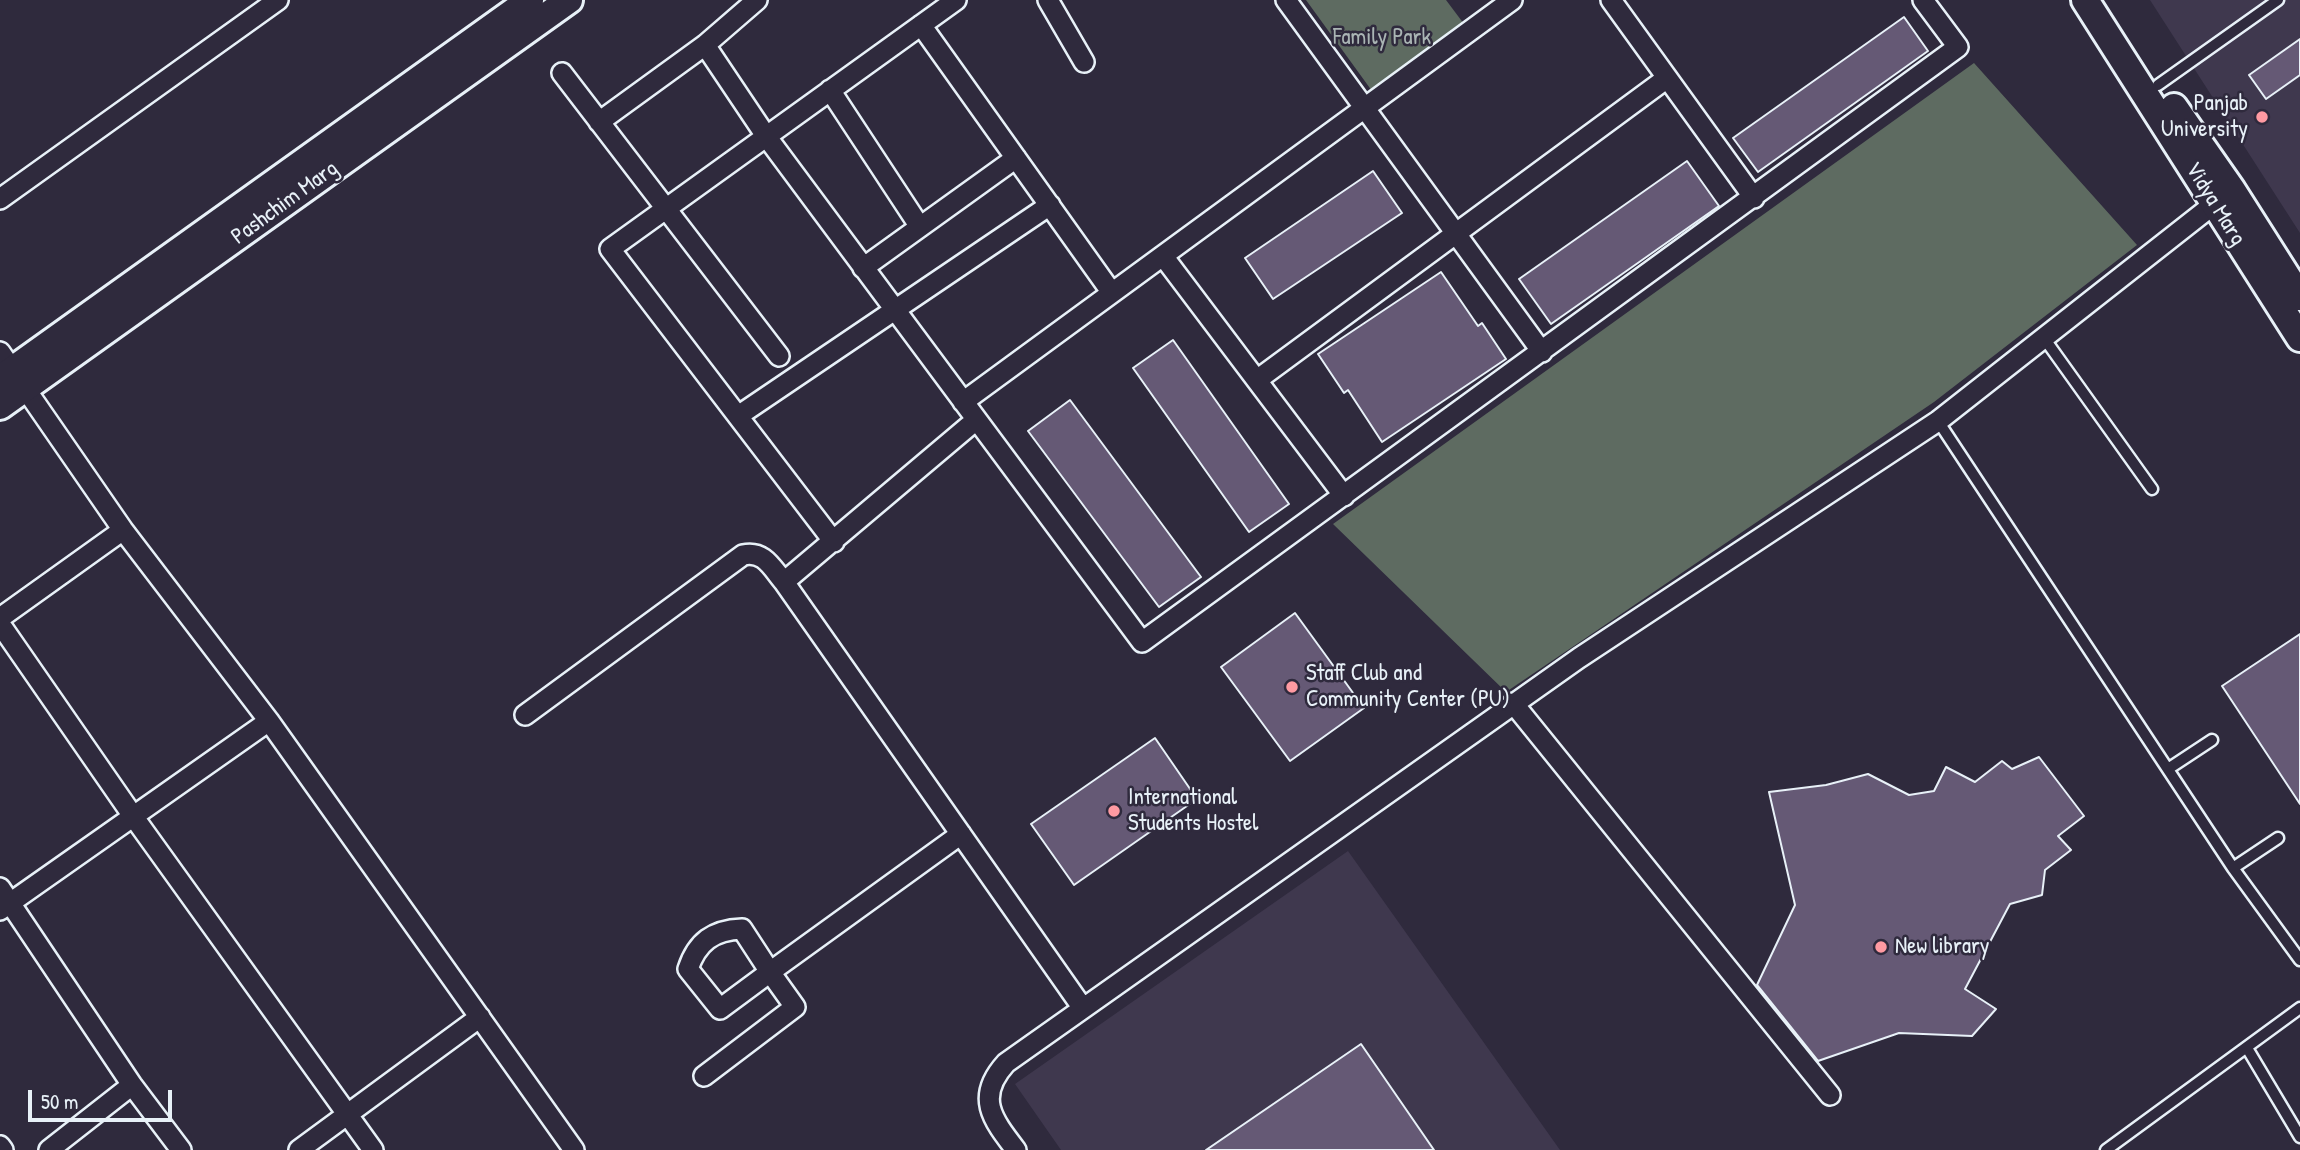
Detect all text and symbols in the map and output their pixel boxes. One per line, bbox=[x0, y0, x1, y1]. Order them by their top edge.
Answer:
park label: Family Park bbox=[1333, 24, 1431, 52]
place label: Panjab University bbox=[2161, 90, 2248, 144]
marker: Panjab University bbox=[2254, 109, 2270, 125]
street label: Pashchim Marg bbox=[226, 155, 344, 251]
street label: Vidya Marg bbox=[2179, 157, 2251, 251]
place label: Staff Club and Community Center (PU) bbox=[1306, 660, 1510, 714]
marker: Staff Club and Community Center (PU) bbox=[1284, 679, 1300, 695]
place label: International Students Hostel bbox=[1128, 784, 1258, 838]
marker: International Students Hostel bbox=[1106, 803, 1122, 819]
place label: New library bbox=[1895, 933, 1990, 961]
marker: New library bbox=[1873, 939, 1889, 955]
scale bar bbox=[32, 1076, 175, 1120]
text: 50 m bbox=[41, 1087, 78, 1116]

